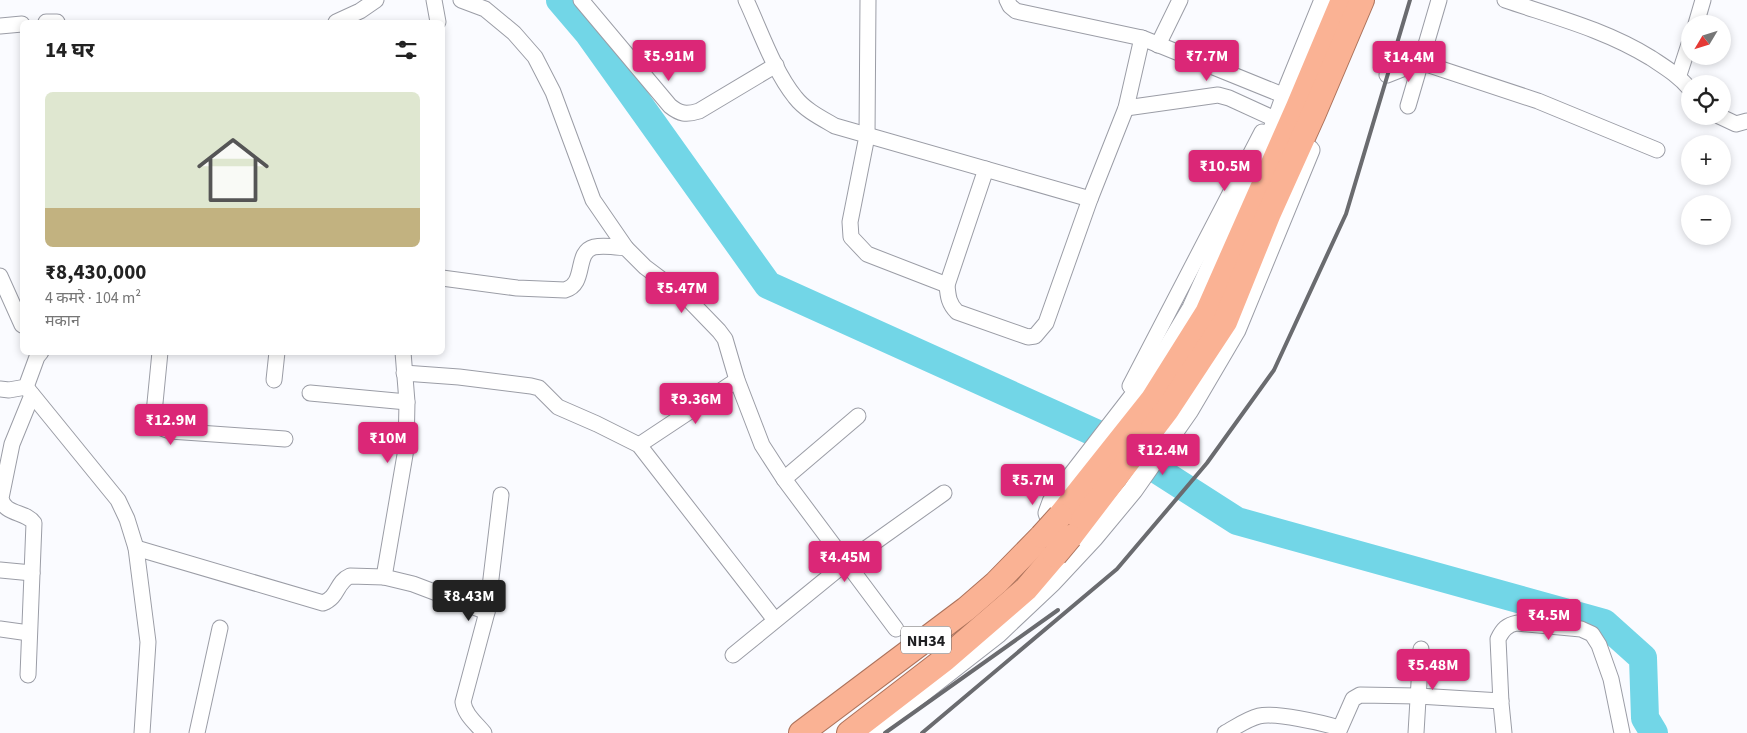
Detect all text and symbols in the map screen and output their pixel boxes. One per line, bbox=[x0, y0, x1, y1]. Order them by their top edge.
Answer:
north arrow bbox=[1681, 15, 1731, 65]
map controls bbox=[1681, 15, 1731, 245]
text: 14 घर bbox=[45, 35, 94, 65]
icon: filters bbox=[392, 36, 420, 64]
pin: ₹5.91M bbox=[628, 39, 710, 82]
pin: ₹7.7M bbox=[1172, 39, 1242, 82]
pin: ₹14.4M bbox=[1368, 41, 1450, 83]
text: ₹5.91M bbox=[644, 45, 694, 67]
text: ₹7.7M bbox=[1186, 45, 1228, 67]
text: ₹14.4M bbox=[1384, 46, 1434, 68]
button: locate bbox=[1681, 75, 1731, 125]
icon: home bbox=[188, 125, 278, 215]
button: + bbox=[1681, 135, 1731, 185]
pin: ₹10.5M bbox=[1184, 150, 1266, 192]
text: ₹10.5M bbox=[1200, 155, 1250, 177]
button: − bbox=[1681, 195, 1731, 245]
text: ₹8,430,000 bbox=[45, 257, 146, 287]
pin: ₹5.47M bbox=[641, 272, 723, 314]
text: ₹5.47M bbox=[657, 277, 707, 299]
text: 4 कमरे · 104 m² bbox=[45, 287, 141, 309]
text: मकान bbox=[45, 310, 80, 332]
pin: ₹9.36M bbox=[655, 382, 737, 425]
text: ₹9.36M bbox=[671, 388, 721, 410]
pin: ₹12.9M bbox=[130, 404, 212, 446]
text: ₹12.9M bbox=[146, 409, 196, 431]
pin: ₹10M bbox=[358, 422, 418, 464]
text: ₹10M bbox=[369, 427, 407, 449]
pin: ₹12.4M bbox=[1122, 434, 1204, 476]
text: ₹12.4M bbox=[1138, 439, 1188, 461]
pin: ₹5.7M bbox=[998, 464, 1068, 506]
text: ₹5.7M bbox=[1012, 469, 1054, 491]
pin: ₹4.45M bbox=[804, 540, 886, 583]
text: ₹4.45M bbox=[820, 546, 870, 568]
pin: ₹8.43M bbox=[428, 580, 510, 622]
text: ₹8.43M bbox=[444, 585, 494, 607]
pin: ₹4.5M bbox=[1514, 598, 1584, 641]
text: ₹4.5M bbox=[1528, 604, 1570, 626]
road number: NH34 bbox=[901, 626, 951, 654]
pin: ₹5.48M bbox=[1392, 648, 1474, 691]
text: ₹5.48M bbox=[1408, 654, 1458, 676]

